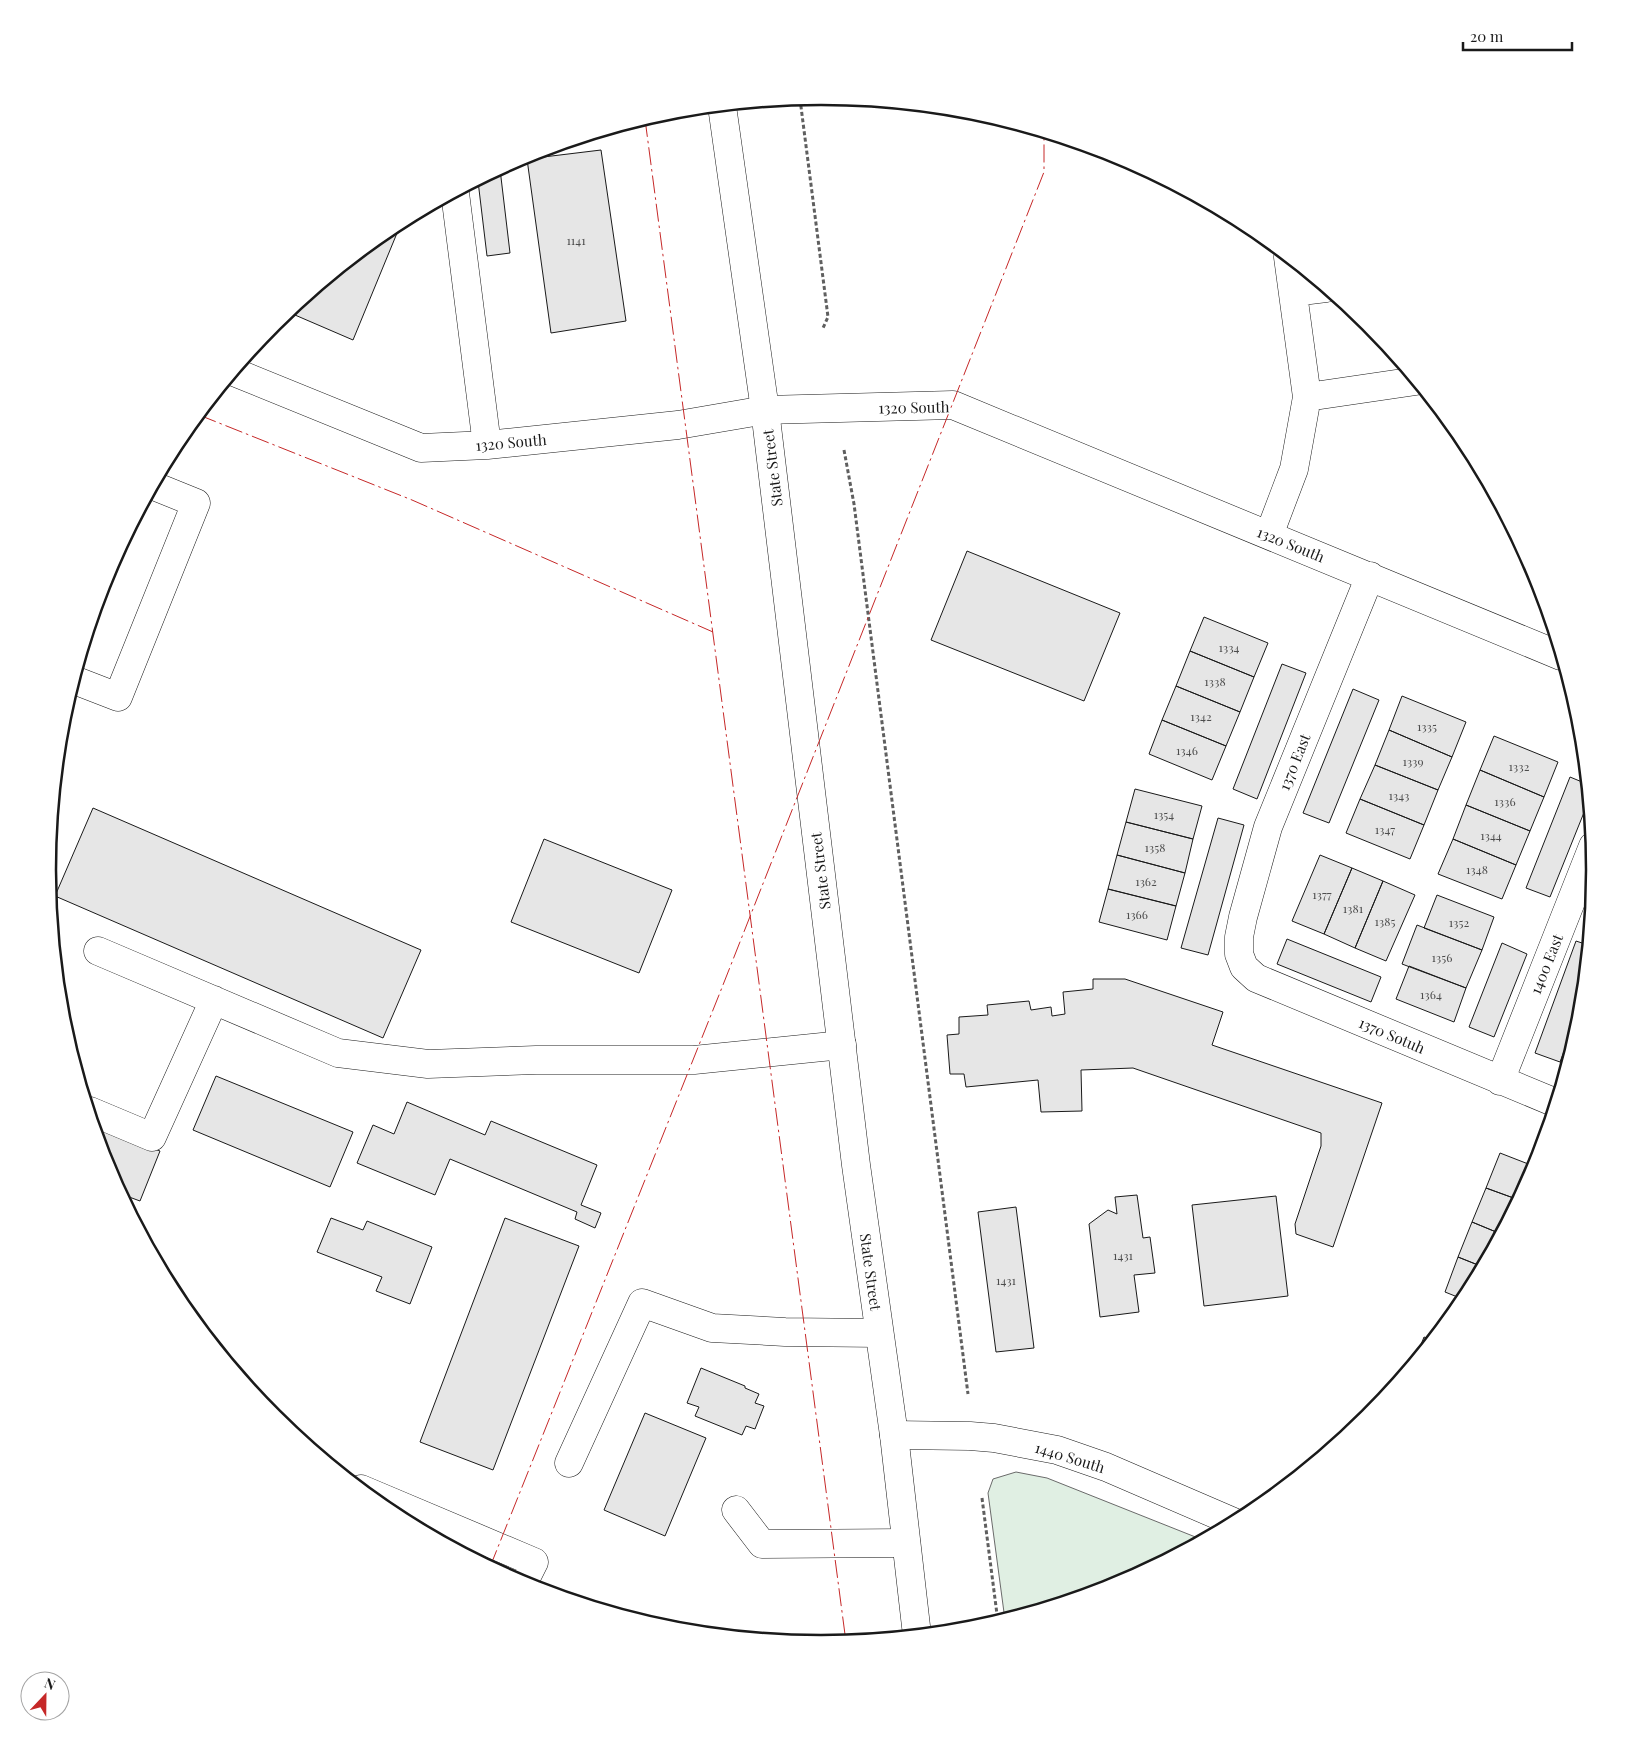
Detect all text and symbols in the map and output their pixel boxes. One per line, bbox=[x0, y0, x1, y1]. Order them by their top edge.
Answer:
scale bar bbox=[1463, 20, 1572, 52]
text: 20 m bbox=[1470, 26, 1504, 46]
house number: 1141 bbox=[566, 232, 586, 248]
street label: 1320 South bbox=[878, 396, 950, 418]
street label: State Street bbox=[757, 427, 787, 508]
street label: 1320 South bbox=[475, 429, 547, 455]
street label: 1320 South bbox=[1254, 521, 1328, 567]
house number: 1334 bbox=[1219, 639, 1240, 655]
house number: 1338 bbox=[1204, 673, 1226, 689]
house number: 1342 bbox=[1190, 708, 1212, 724]
house number: 1335 bbox=[1417, 718, 1437, 734]
street label: 1370 East bbox=[1274, 730, 1315, 793]
house number: 1346 bbox=[1176, 742, 1198, 758]
house number: 1339 bbox=[1402, 753, 1424, 769]
house number: 1332 bbox=[1509, 758, 1530, 774]
house number: 1343 bbox=[1389, 787, 1409, 803]
house number: 1336 bbox=[1494, 793, 1516, 809]
house number: 1354 bbox=[1154, 806, 1174, 822]
house number: 1347 bbox=[1375, 821, 1395, 837]
house number: 1344 bbox=[1480, 827, 1502, 843]
street label: State Street bbox=[805, 830, 835, 911]
house number: 1358 bbox=[1145, 839, 1165, 855]
house number: 1348 bbox=[1466, 861, 1488, 877]
house number: 1362 bbox=[1135, 873, 1157, 889]
house number: 1377 bbox=[1312, 886, 1332, 902]
house number: 1381 bbox=[1343, 900, 1364, 916]
house number: 1366 bbox=[1126, 906, 1148, 922]
house number: 1385 bbox=[1375, 913, 1395, 929]
house number: 1352 bbox=[1449, 914, 1469, 930]
street label: 1400 East bbox=[1525, 930, 1567, 997]
house number: 1356 bbox=[1432, 949, 1452, 965]
house number: 1364 bbox=[1420, 986, 1442, 1002]
street label: 1370 Sotuh bbox=[1356, 1012, 1428, 1058]
street label: State Street bbox=[856, 1232, 886, 1313]
house number: 1431 bbox=[1113, 1247, 1134, 1263]
house number: 1431 bbox=[996, 1272, 1017, 1288]
street label: 1440 South bbox=[1033, 1437, 1108, 1477]
north arrow bbox=[20, 1671, 70, 1721]
text: N bbox=[42, 1673, 58, 1694]

